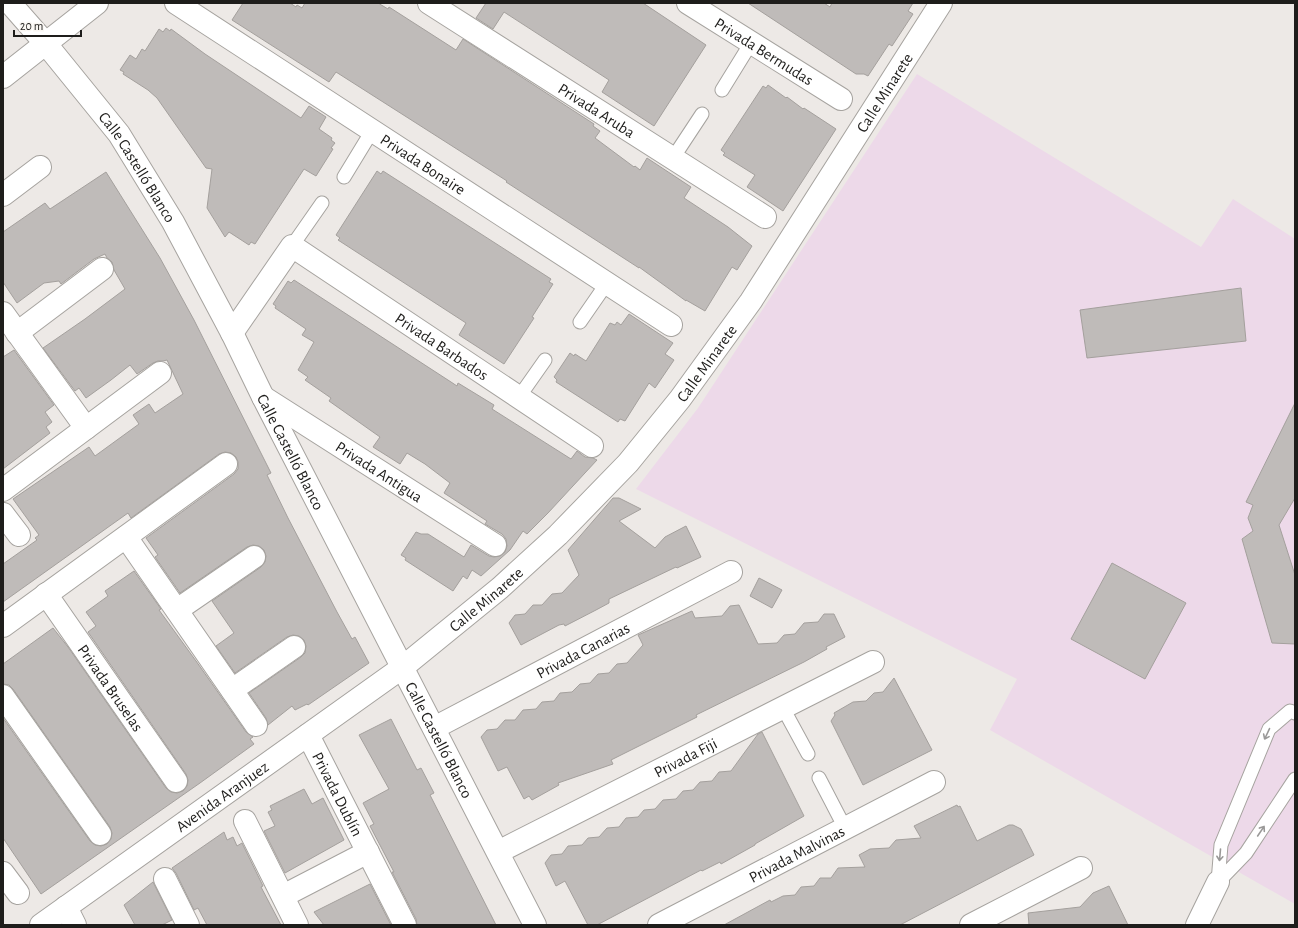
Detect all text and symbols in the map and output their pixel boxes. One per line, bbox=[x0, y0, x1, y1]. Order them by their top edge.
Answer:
scale bar bbox=[14, 12, 81, 38]
street label: Privada Bermudas bbox=[712, 15, 816, 89]
text: 20 m bbox=[20, 20, 43, 32]
street label: Calle Minarete bbox=[854, 50, 916, 135]
street label: Privada Aruba bbox=[555, 81, 637, 141]
street label: Calle Castelló Blanco bbox=[95, 109, 178, 225]
street label: Privada Bonaire bbox=[377, 131, 468, 198]
street label: Privada Barbados bbox=[392, 310, 491, 384]
street label: Calle Minarete bbox=[674, 322, 740, 405]
street label: Calle Castelló Blanco bbox=[254, 392, 327, 513]
street label: Privada Antigua bbox=[333, 439, 425, 505]
street label: Calle Minarete bbox=[446, 565, 526, 635]
street label: Privada Canarias bbox=[534, 620, 633, 682]
street label: Privada Bruselas bbox=[75, 642, 146, 735]
street label: Calle Castelló Blanco bbox=[402, 680, 475, 801]
one-way arrow bbox=[1263, 728, 1270, 740]
street label: Privada Fiji bbox=[652, 735, 720, 781]
street label: Privada Dublín bbox=[309, 750, 365, 839]
street label: Avenida Aranjuez bbox=[173, 758, 272, 835]
street label: Privada Malvinas bbox=[747, 823, 848, 886]
one-way arrow bbox=[1257, 826, 1265, 837]
one-way arrow bbox=[1216, 848, 1224, 861]

